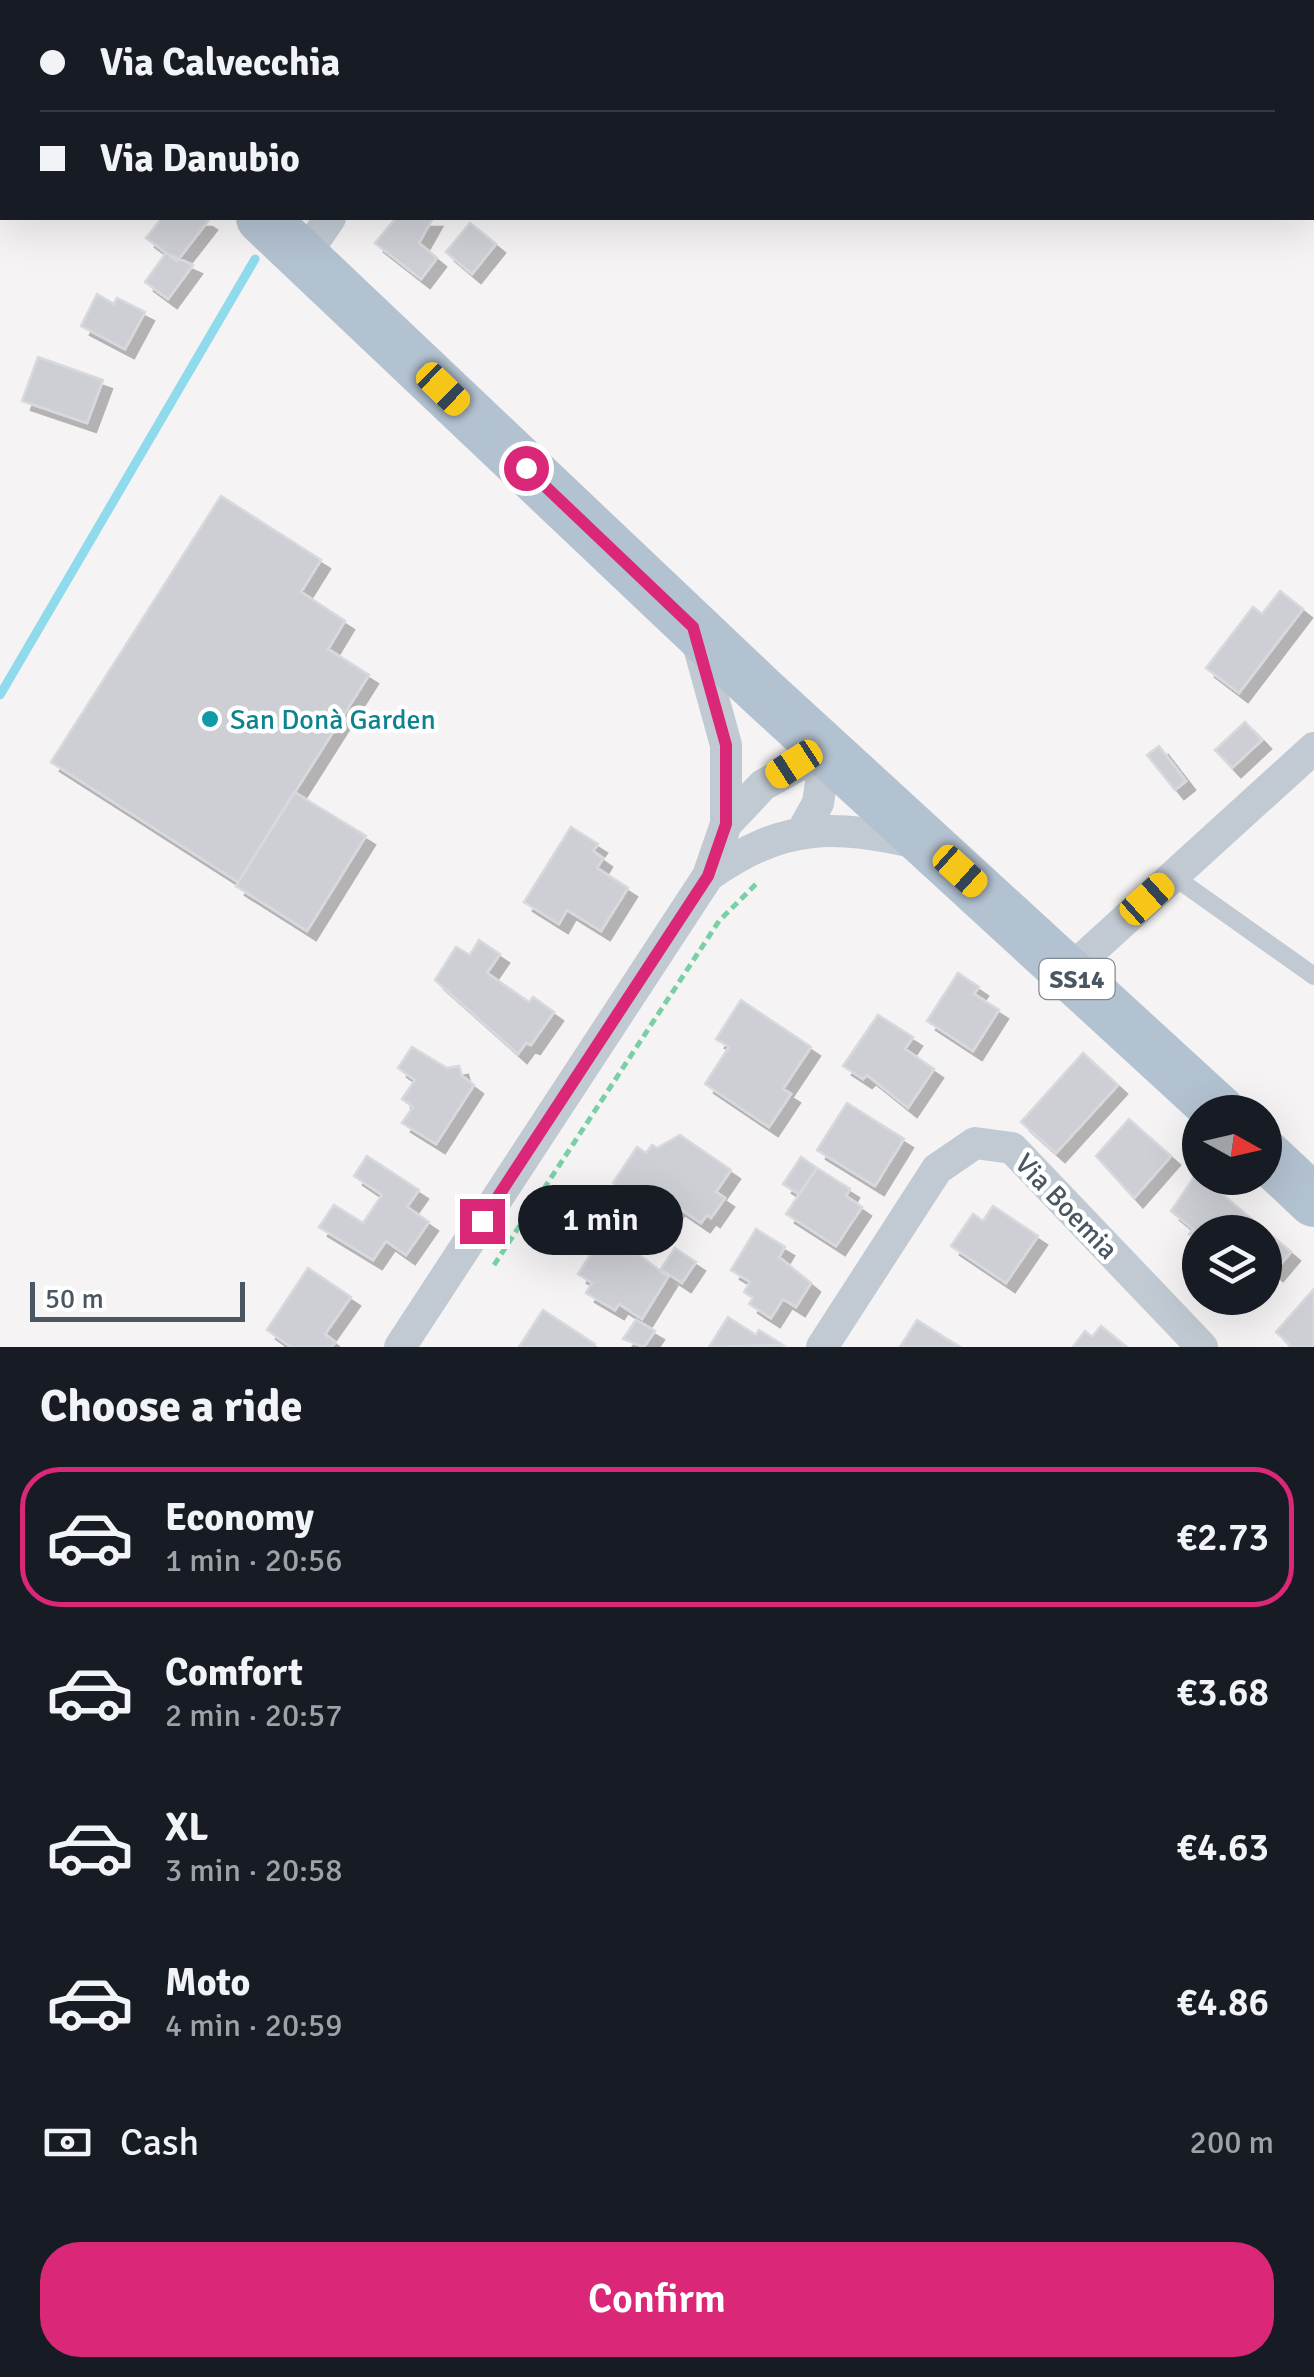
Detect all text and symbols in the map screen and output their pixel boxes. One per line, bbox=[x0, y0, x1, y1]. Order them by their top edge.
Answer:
text: Via Calvecchia bbox=[100, 39, 340, 86]
text: Via Danubio bbox=[100, 135, 300, 182]
car bbox=[411, 357, 475, 421]
route start bbox=[504, 446, 549, 491]
place label: San Donà Garden bbox=[230, 703, 436, 737]
marker: San Donà Garden bbox=[199, 708, 221, 730]
car bbox=[761, 735, 827, 793]
car bbox=[928, 840, 992, 902]
car bbox=[1115, 868, 1179, 930]
road number: SS14 bbox=[1040, 959, 1114, 999]
north arrow bbox=[1182, 1095, 1282, 1195]
map controls bbox=[1182, 1095, 1282, 1315]
street label: Via Boemia bbox=[1008, 1147, 1125, 1267]
callout: 1 min bbox=[517, 1186, 682, 1256]
route end bbox=[460, 1199, 505, 1244]
text: 1 min bbox=[562, 1200, 639, 1239]
button: layers bbox=[1182, 1215, 1282, 1315]
scale bar bbox=[30, 1277, 245, 1322]
text: 50 m bbox=[45, 1282, 104, 1316]
text: Choose a ride bbox=[40, 1379, 303, 1434]
icon: car bbox=[45, 1492, 135, 1582]
text: Economy bbox=[165, 1494, 314, 1541]
text: €2.73 bbox=[1176, 1514, 1269, 1561]
text: 1 min · 20:56 bbox=[165, 1541, 343, 1580]
icon: car bbox=[45, 1647, 135, 1737]
text: Comfort bbox=[165, 1649, 303, 1696]
text: €3.68 bbox=[1176, 1669, 1269, 1716]
text: 2 min · 20:57 bbox=[165, 1696, 343, 1735]
icon: car bbox=[45, 1802, 135, 1892]
text: XL bbox=[165, 1804, 208, 1851]
text: €4.63 bbox=[1176, 1824, 1269, 1871]
text: 3 min · 20:58 bbox=[165, 1851, 343, 1890]
icon: car bbox=[45, 1957, 135, 2047]
text: Moto bbox=[165, 1959, 250, 2006]
text: €4.86 bbox=[1176, 1979, 1269, 2026]
text: 4 min · 20:59 bbox=[165, 2006, 343, 2045]
icon: cash bbox=[40, 2115, 95, 2170]
text: Cash bbox=[120, 2119, 199, 2166]
text: 200 m bbox=[1190, 2123, 1274, 2162]
button: Confirm bbox=[40, 2242, 1274, 2357]

